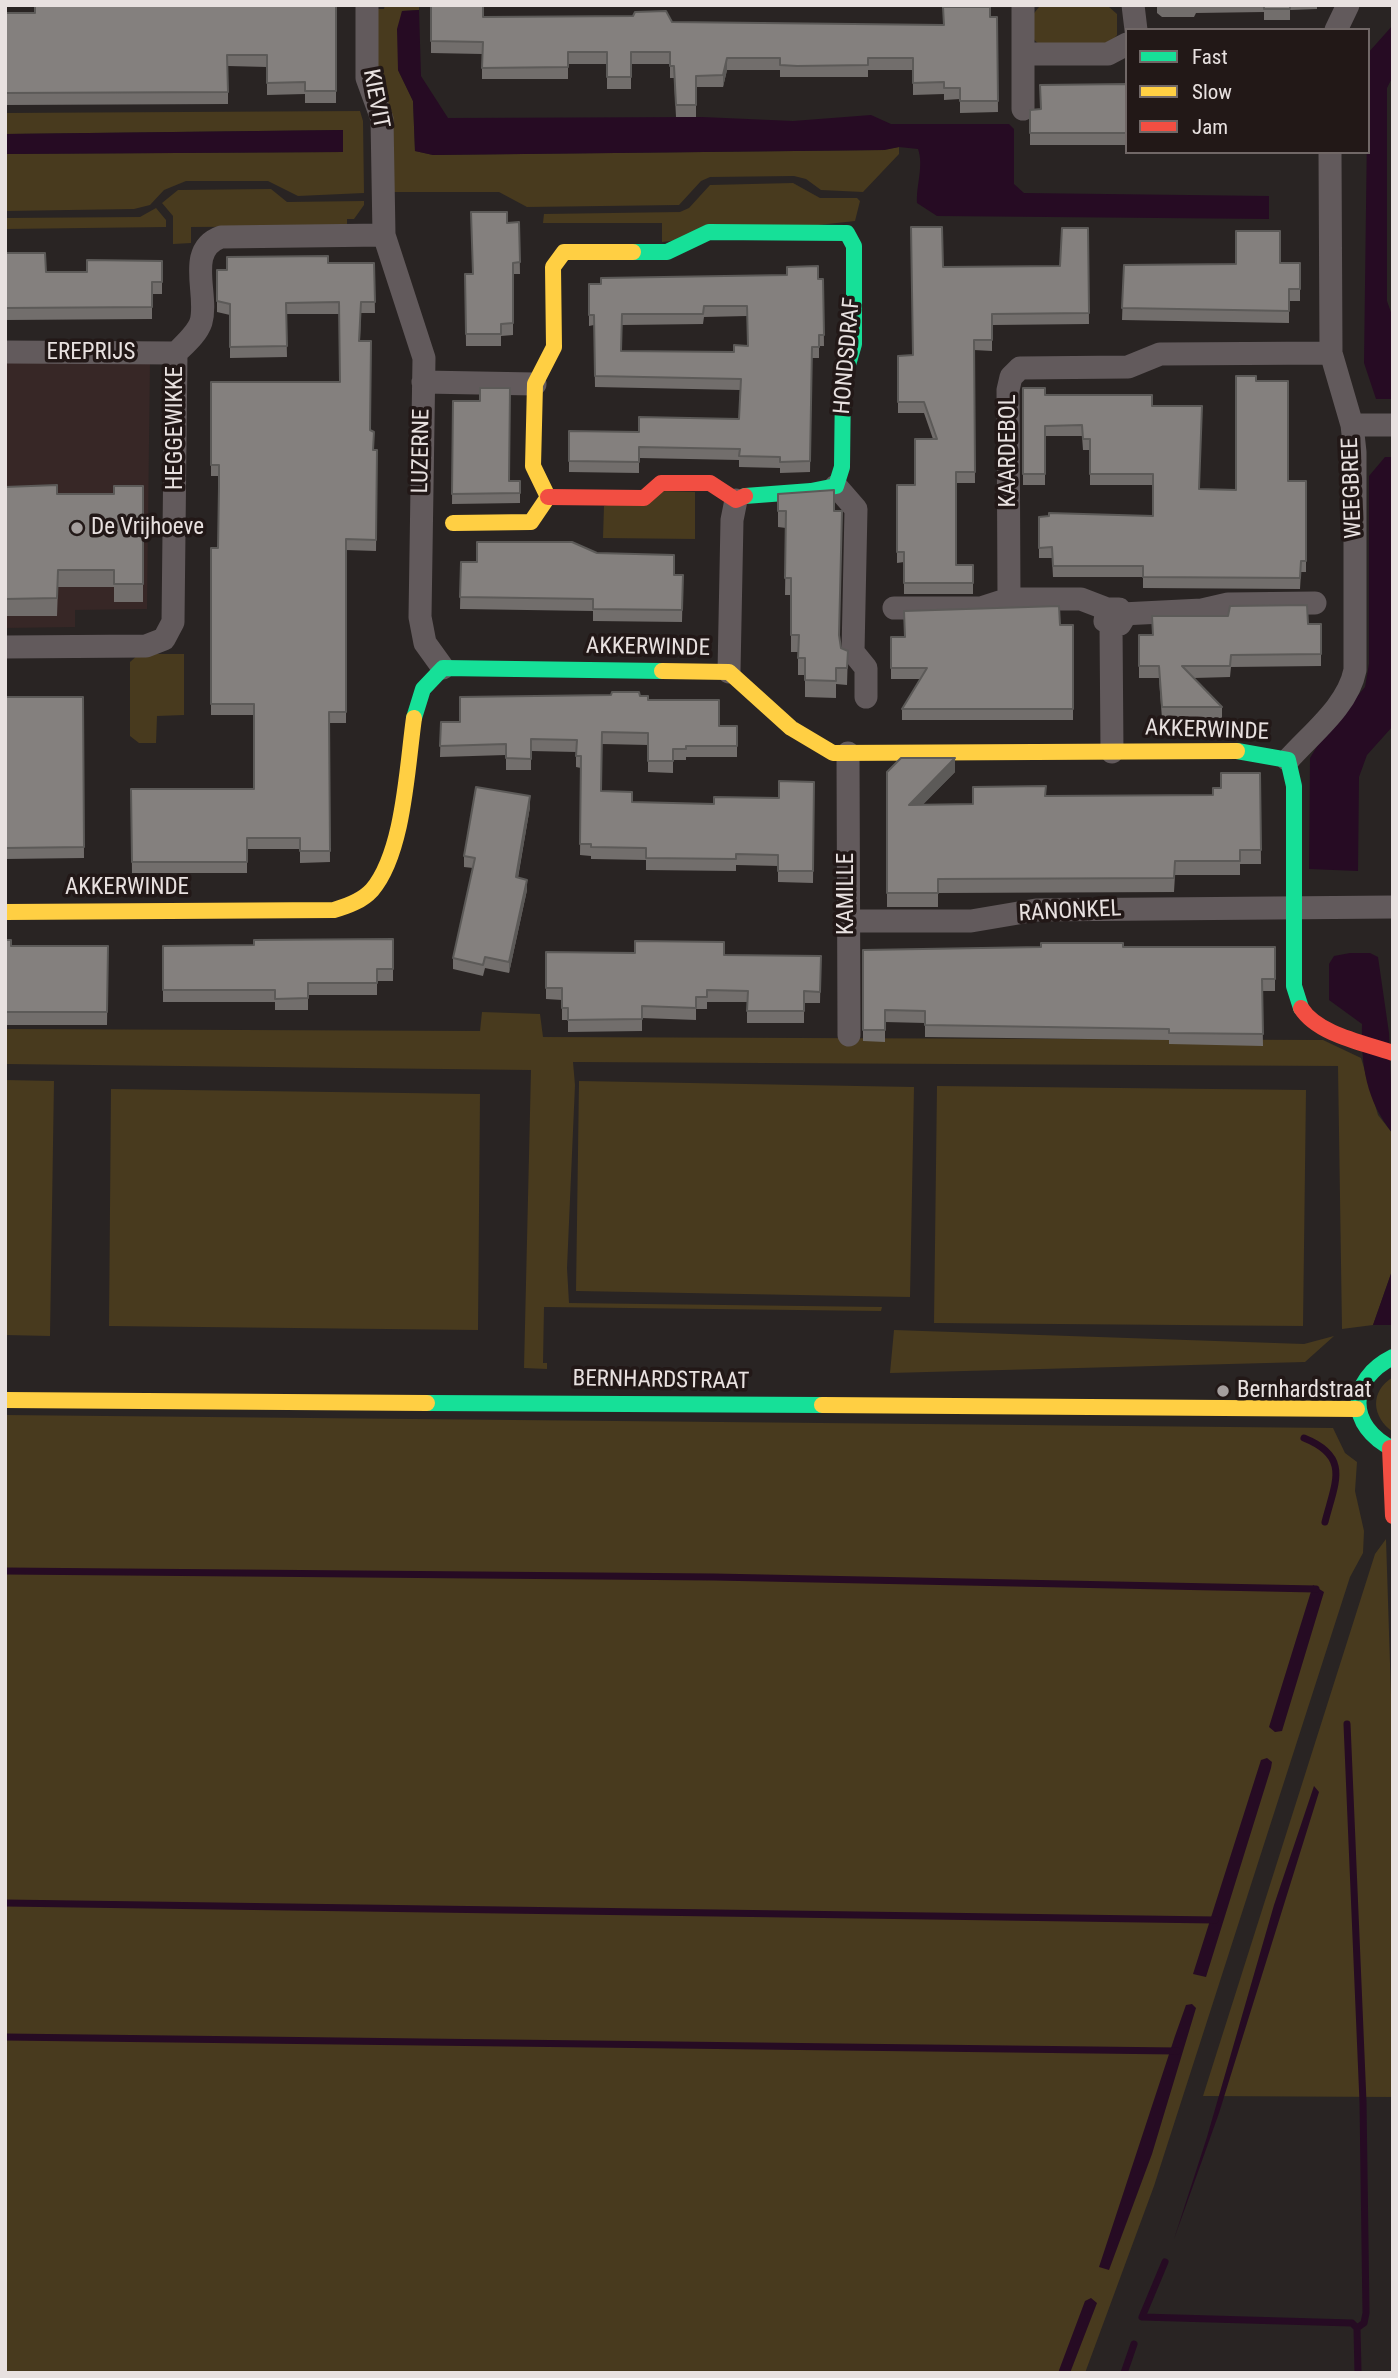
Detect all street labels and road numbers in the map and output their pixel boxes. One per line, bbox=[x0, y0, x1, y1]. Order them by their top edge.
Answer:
street label: KIEVIT bbox=[356, 67, 394, 131]
street label: HONDSDRAF bbox=[829, 296, 867, 416]
street label: EREPRIJS bbox=[47, 339, 135, 367]
street label: HEGGEWIKKE bbox=[162, 366, 190, 490]
street label: KAARDEBOL bbox=[995, 394, 1023, 508]
street label: LUZERNE bbox=[407, 408, 437, 494]
street label: WEEGBREE bbox=[1337, 437, 1369, 539]
street label: AKKERWINDE bbox=[586, 633, 710, 663]
street label: AKKERWINDE bbox=[1145, 715, 1269, 747]
street label: KAMILLE bbox=[833, 853, 861, 935]
street label: AKKERWINDE bbox=[65, 874, 189, 902]
street label: RANONKEL bbox=[1018, 896, 1122, 928]
street label: BERNHARDSTRAAT bbox=[572, 1366, 750, 1396]

